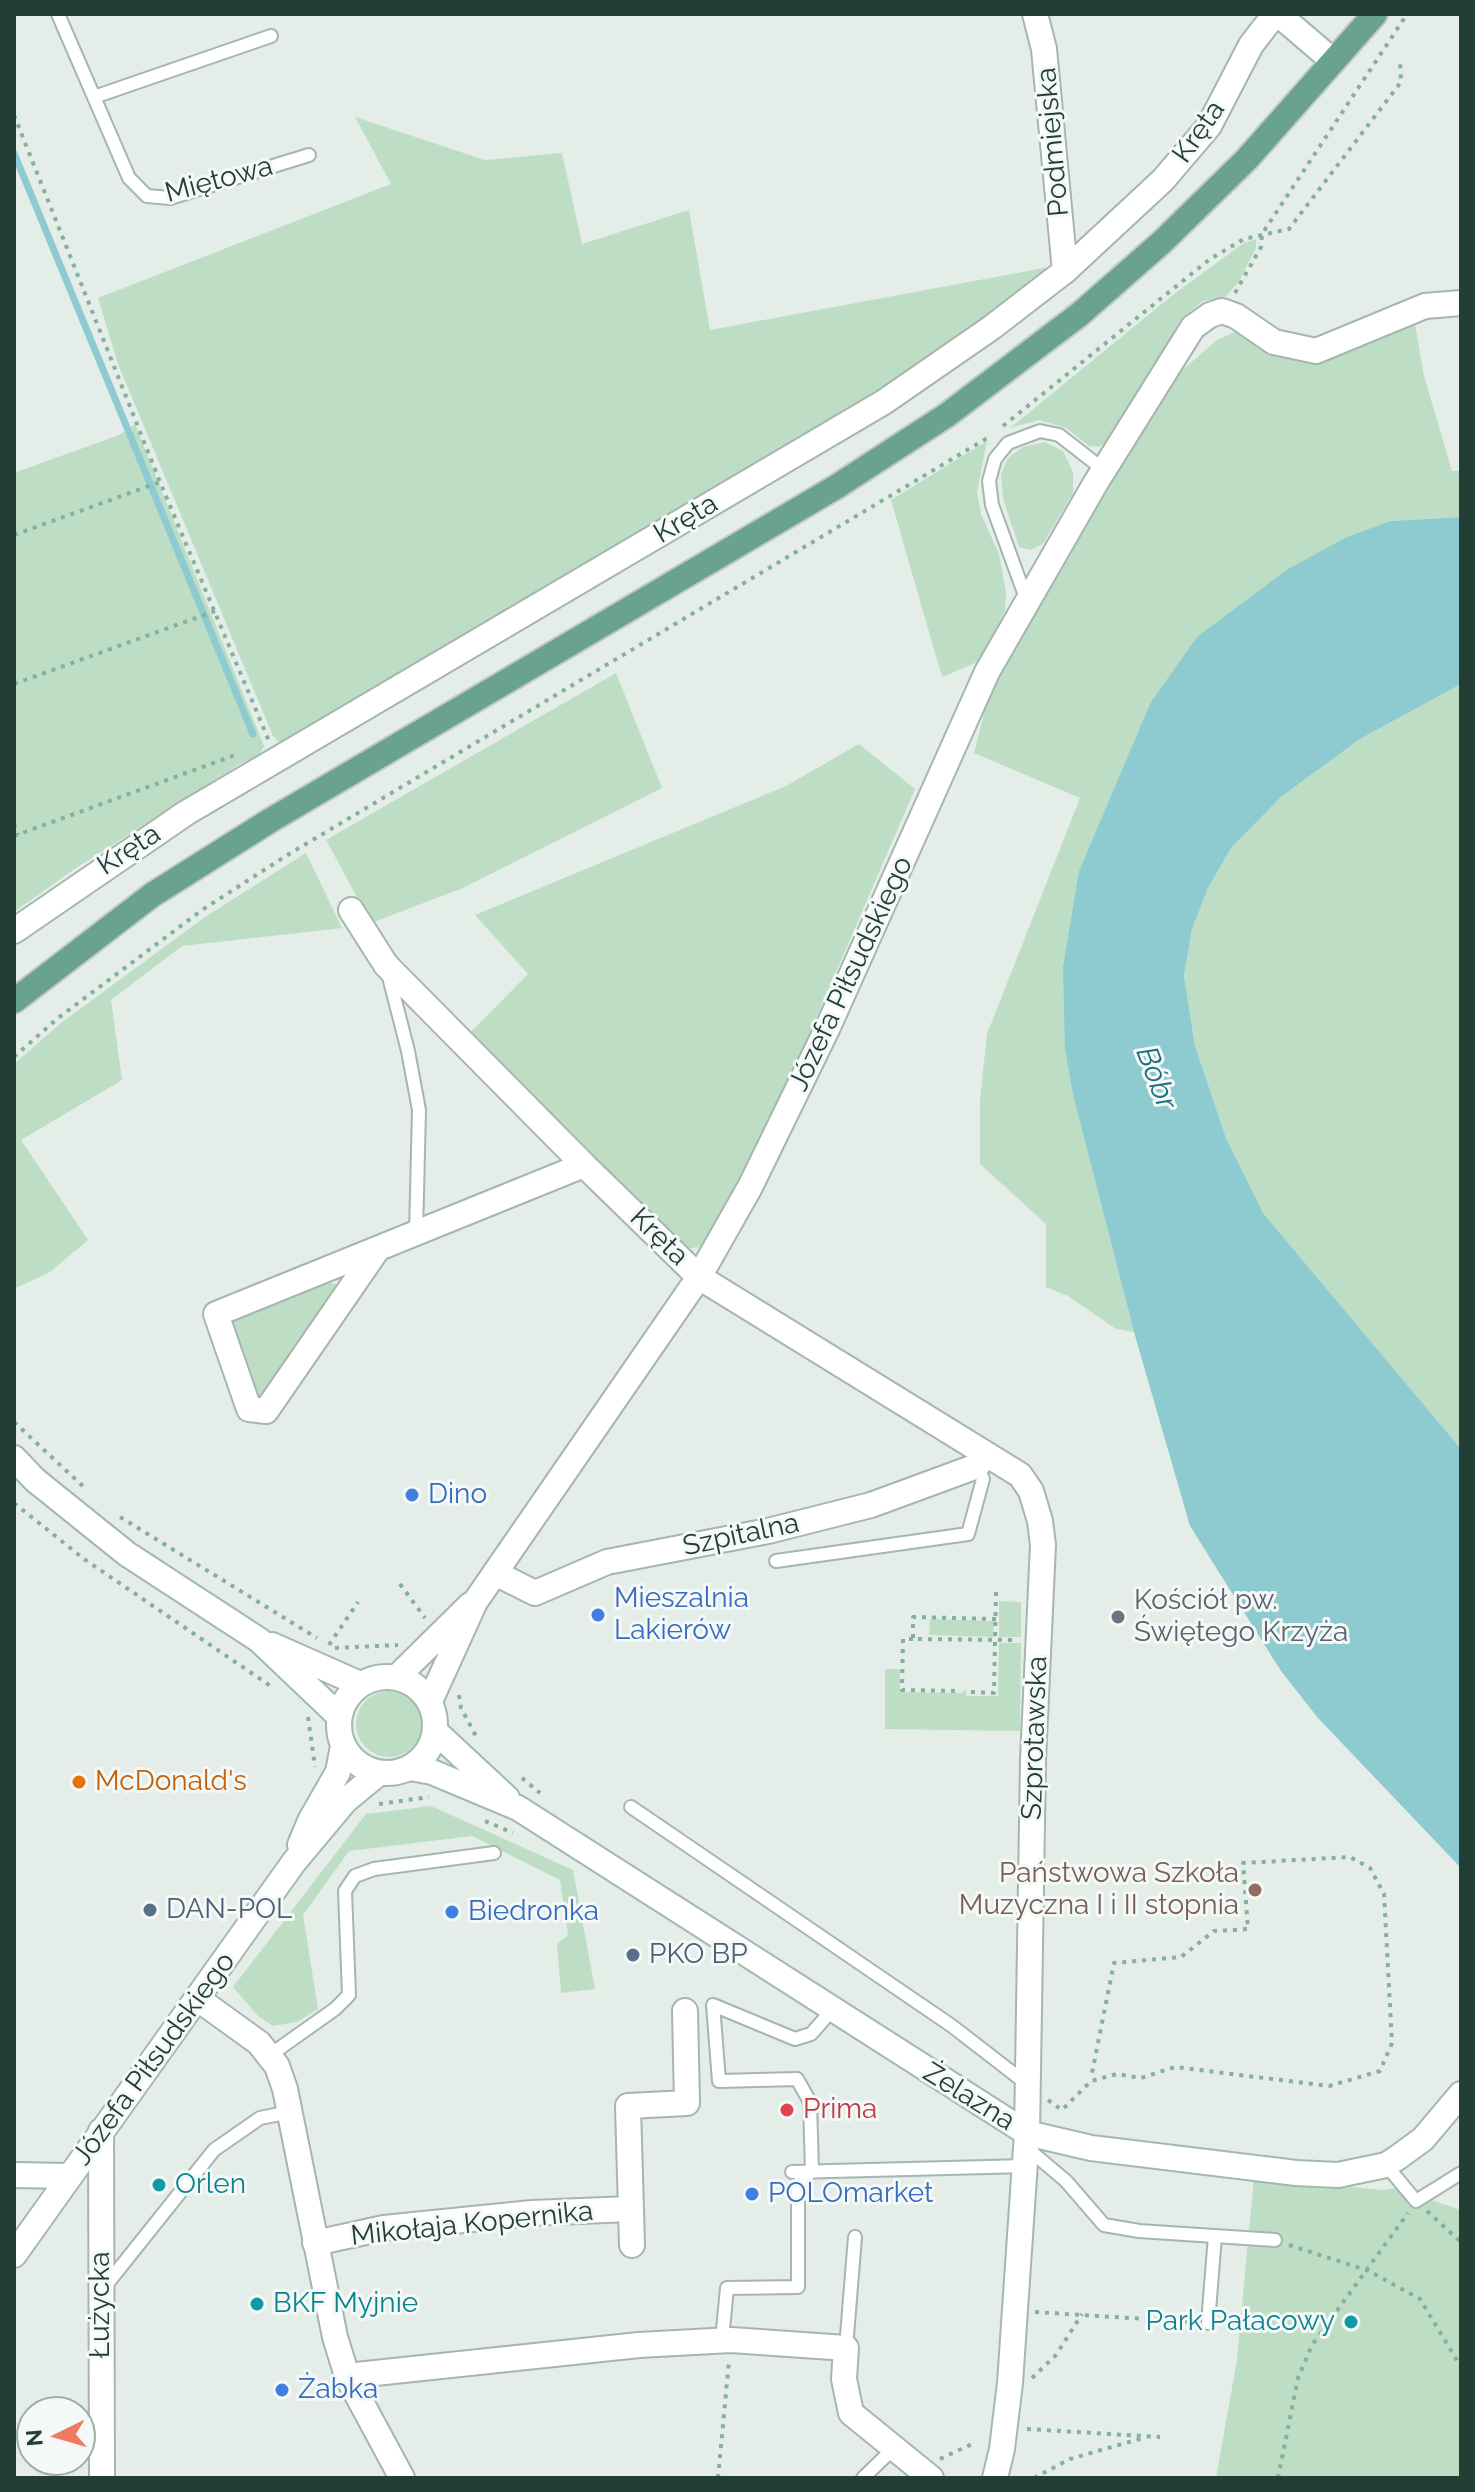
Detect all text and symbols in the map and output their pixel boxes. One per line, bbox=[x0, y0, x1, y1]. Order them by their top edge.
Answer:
street label: Podmiejska bbox=[1030, 66, 1076, 218]
street label: Kręta bbox=[1166, 94, 1232, 170]
street label: Miętowa bbox=[162, 150, 276, 210]
street label: Kręta bbox=[648, 487, 724, 551]
street label: Kręta bbox=[91, 817, 167, 883]
street label: Józefa Piłsudskiego bbox=[782, 851, 920, 1097]
water label: Bóbr bbox=[1128, 1041, 1184, 1115]
street label: Kręta bbox=[623, 1201, 695, 1273]
place label: Dino bbox=[428, 1478, 487, 1512]
marker: Dino bbox=[403, 1486, 421, 1504]
street label: Szpitalna bbox=[680, 1506, 802, 1564]
place label: Mieszalnia Lakierów bbox=[614, 1582, 749, 1648]
place label: Kościół pw. Świętego Krzyża bbox=[1134, 1584, 1348, 1650]
marker: Mieszalnia Lakierów bbox=[589, 1606, 607, 1624]
marker: Kościół pw. Świętego Krzyża bbox=[1109, 1608, 1127, 1626]
street label: Szprotawska bbox=[1015, 1655, 1055, 1821]
place label: McDonald's bbox=[95, 1765, 247, 1799]
marker: McDonald's bbox=[70, 1773, 88, 1791]
place label: Państwowa Szkoła Muzyczna I i II stopnia bbox=[959, 1857, 1239, 1923]
marker: Państwowa Szkoła Muzyczna I i II stopnia bbox=[1246, 1881, 1264, 1899]
place label: DAN-POL bbox=[166, 1893, 292, 1927]
place label: Biedronka bbox=[468, 1895, 599, 1929]
marker: DAN-POL bbox=[141, 1901, 159, 1919]
marker: Biedronka bbox=[443, 1903, 461, 1921]
place label: PKO BP bbox=[649, 1938, 748, 1972]
street label: Józefa Piłsudskiego bbox=[65, 1946, 243, 2172]
marker: PKO BP bbox=[624, 1946, 642, 1964]
street label: Żelazna bbox=[917, 2056, 1021, 2138]
place label: Prima bbox=[803, 2093, 877, 2127]
marker: Prima bbox=[778, 2101, 796, 2119]
place label: Orlen bbox=[175, 2168, 246, 2202]
marker: Orlen bbox=[150, 2176, 168, 2194]
place label: POLOmarket bbox=[768, 2177, 933, 2211]
marker: POLOmarket bbox=[743, 2185, 761, 2203]
street label: Mikołaja Kopernika bbox=[349, 2195, 595, 2253]
street label: Łużycka bbox=[84, 2252, 118, 2358]
place label: BKF Myjnie bbox=[273, 2287, 418, 2321]
marker: BKF Myjnie bbox=[248, 2295, 266, 2313]
place label: Park Pałacowy bbox=[1145, 2305, 1335, 2339]
marker: Park Pałacowy bbox=[1342, 2313, 1360, 2331]
place label: Żabka bbox=[298, 2373, 378, 2407]
marker: Żabka bbox=[273, 2381, 291, 2399]
north arrow bbox=[16, 2396, 96, 2476]
text: N bbox=[20, 2428, 48, 2447]

